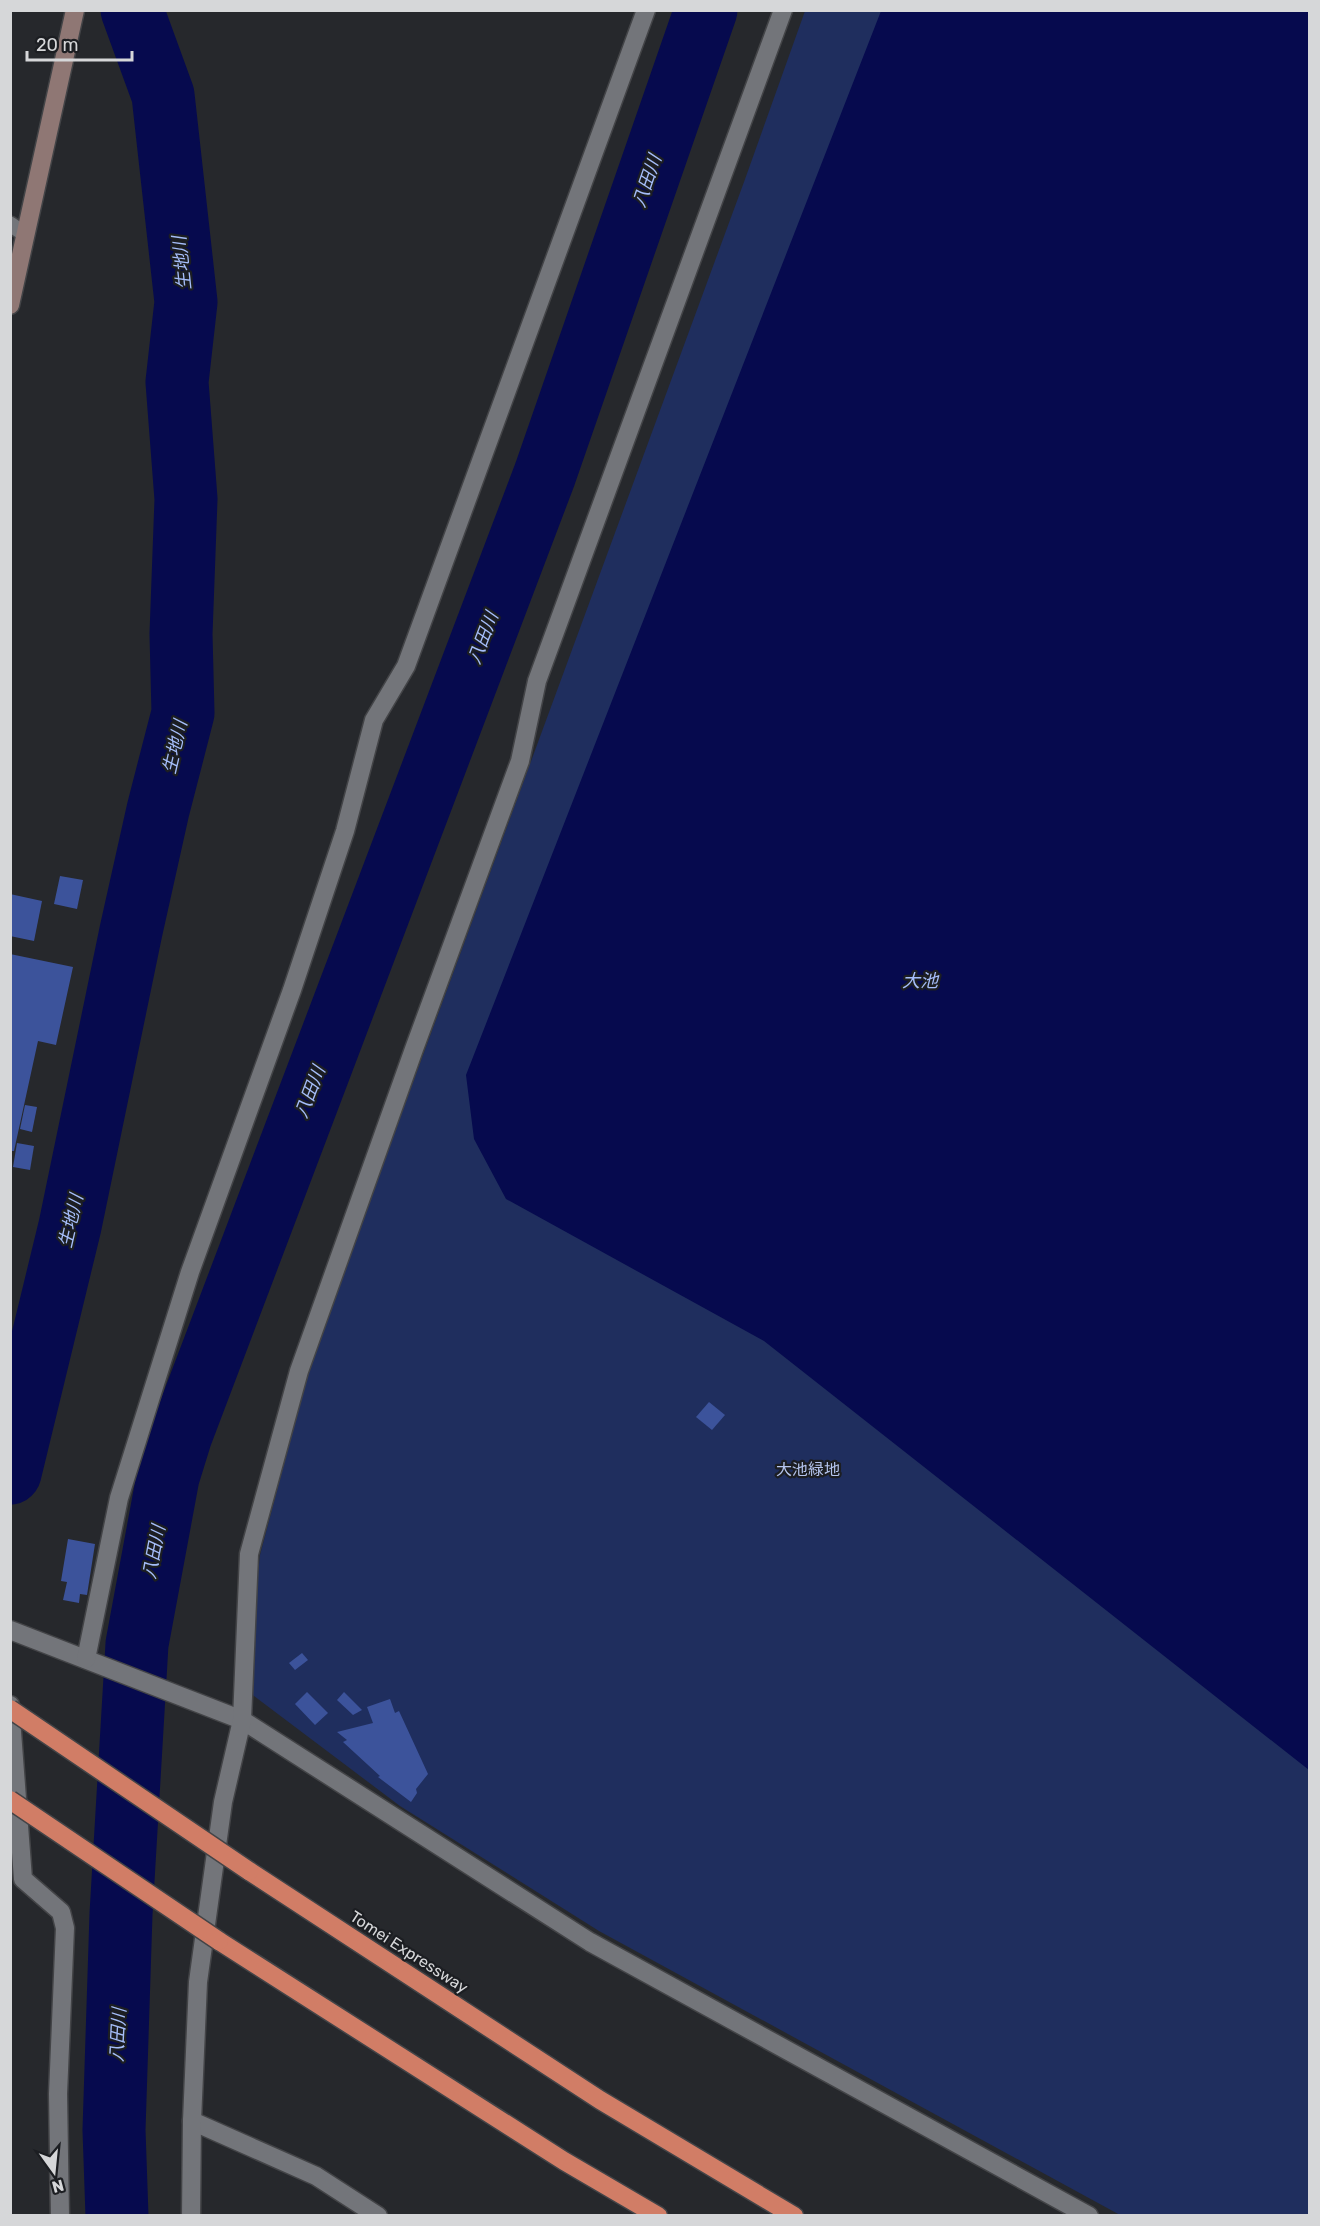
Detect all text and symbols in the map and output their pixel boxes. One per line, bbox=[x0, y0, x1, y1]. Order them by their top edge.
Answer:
scale bar bbox=[27, 24, 132, 62]
text: 20 m bbox=[36, 34, 78, 56]
water label: 八田川 bbox=[628, 150, 667, 210]
water label: 生地川 bbox=[168, 233, 196, 291]
water label: 八田川 bbox=[463, 607, 504, 667]
water label: 生地川 bbox=[158, 716, 192, 776]
water label: 大池 bbox=[902, 970, 940, 992]
water label: 八田川 bbox=[290, 1061, 331, 1121]
water label: 生地川 bbox=[54, 1190, 88, 1250]
park label: 大池緑地 bbox=[776, 1460, 840, 1479]
water label: 八田川 bbox=[138, 1521, 170, 1581]
street label: Tomei Expressway bbox=[346, 1907, 472, 1997]
water label: 八田川 bbox=[106, 2005, 131, 2063]
north arrow bbox=[24, 2142, 84, 2202]
text: N bbox=[50, 2175, 66, 2197]

